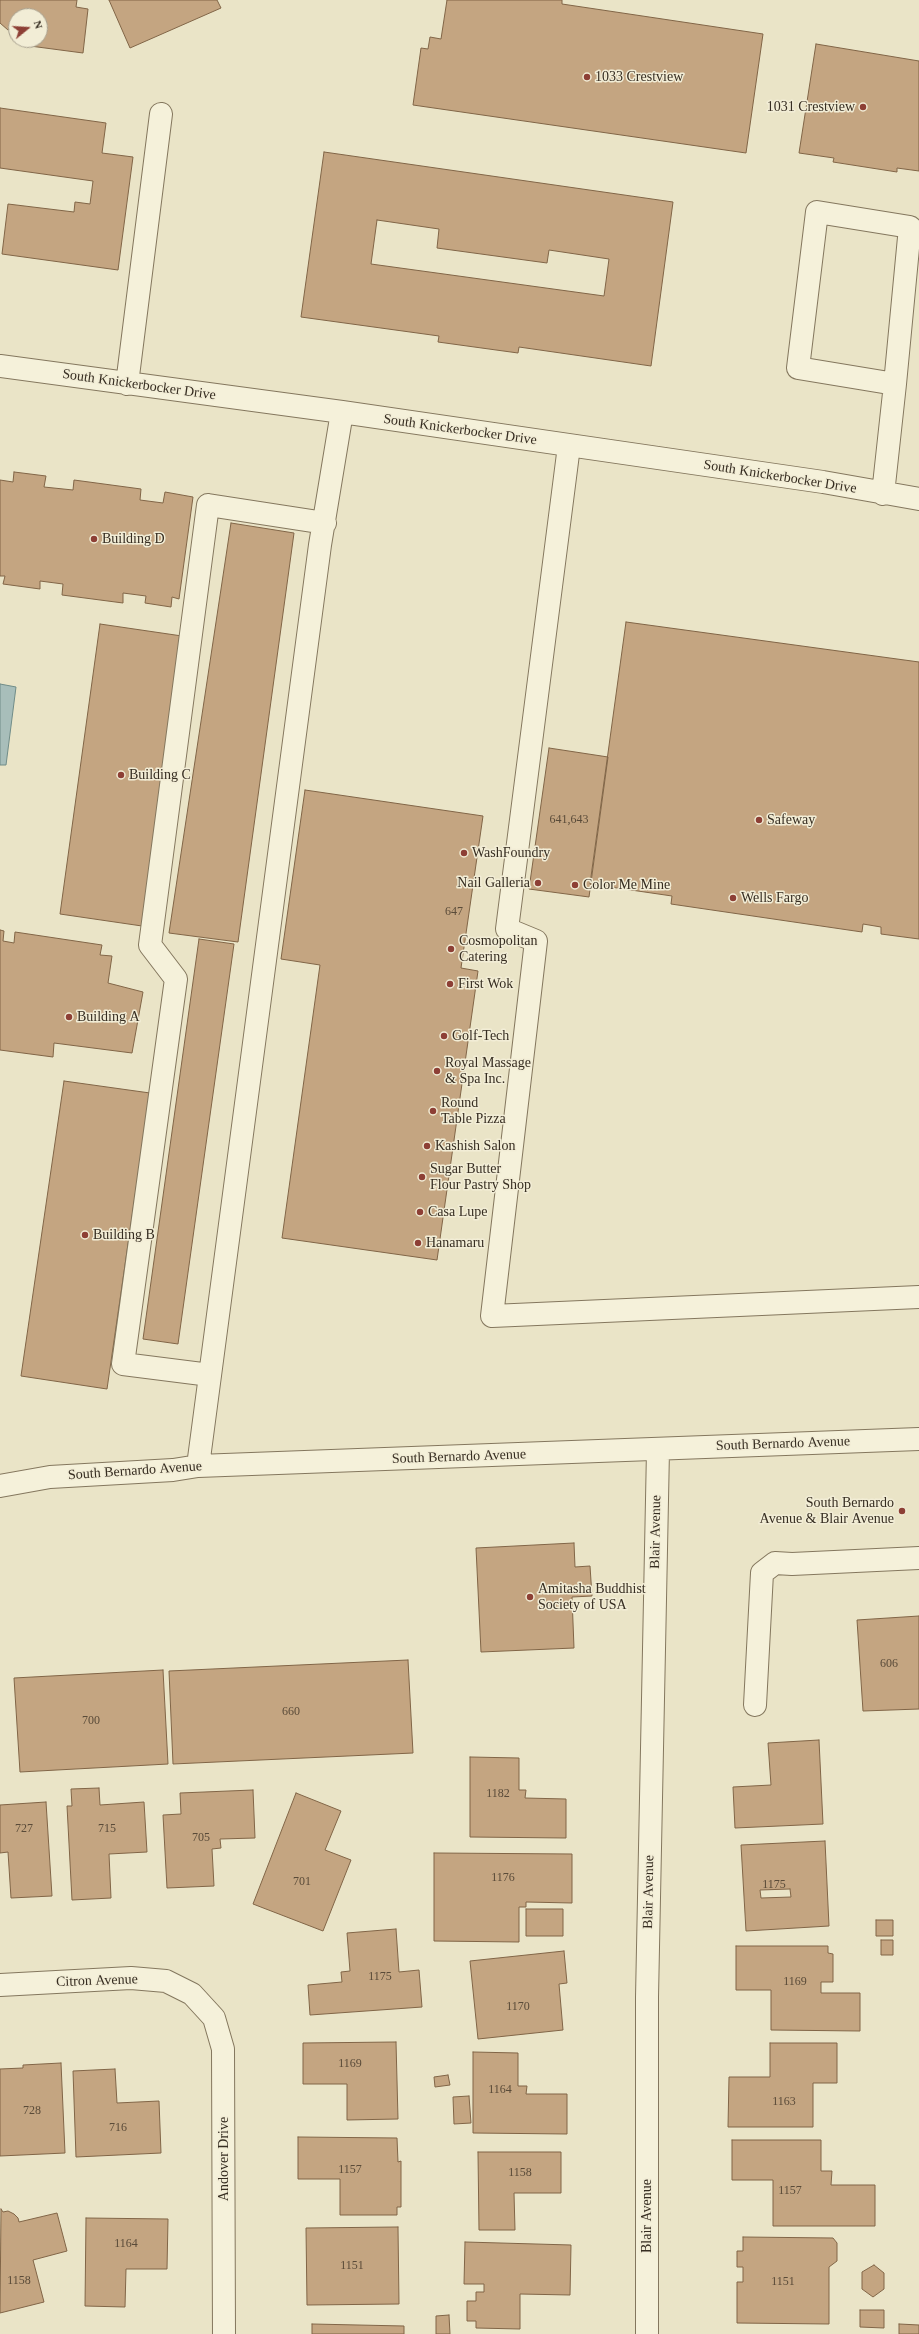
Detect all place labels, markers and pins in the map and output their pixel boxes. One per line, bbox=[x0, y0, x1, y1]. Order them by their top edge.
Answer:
place label: 1033 Crestview bbox=[595, 69, 683, 85]
marker: 1033 Crestview bbox=[582, 72, 592, 82]
place label: 1031 Crestview bbox=[767, 99, 855, 115]
marker: 1031 Crestview bbox=[858, 102, 868, 112]
place label: Building D bbox=[102, 531, 165, 547]
marker: Building D bbox=[89, 534, 99, 544]
place label: Building C bbox=[129, 767, 191, 783]
marker: Building C bbox=[116, 770, 126, 780]
place label: Safeway bbox=[767, 812, 815, 828]
marker: Safeway bbox=[754, 815, 764, 825]
place label: WashFoundry bbox=[472, 845, 550, 861]
marker: WashFoundry bbox=[459, 848, 469, 858]
place label: Nail Galleria bbox=[457, 875, 530, 891]
place label: Color Me Mine bbox=[583, 877, 670, 893]
marker: Nail Galleria bbox=[533, 878, 543, 888]
marker: Color Me Mine bbox=[570, 880, 580, 890]
place label: Wells Fargo bbox=[741, 890, 808, 906]
marker: Wells Fargo bbox=[728, 893, 738, 903]
place label: Cosmopolitan Catering bbox=[459, 933, 538, 966]
marker: Cosmopolitan Catering bbox=[446, 944, 456, 954]
place label: First Wok bbox=[458, 976, 513, 992]
marker: First Wok bbox=[445, 979, 455, 989]
place label: Building A bbox=[77, 1009, 140, 1025]
marker: Building A bbox=[64, 1012, 74, 1022]
place label: Golf-Tech bbox=[452, 1028, 509, 1044]
marker: Golf-Tech bbox=[439, 1031, 449, 1041]
place label: Royal Massage & Spa Inc. bbox=[445, 1055, 531, 1088]
marker: Royal Massage & Spa Inc. bbox=[432, 1066, 442, 1076]
place label: Round Table Pizza bbox=[441, 1095, 506, 1128]
marker: Round Table Pizza bbox=[428, 1106, 438, 1116]
place label: Kashish Salon bbox=[435, 1138, 516, 1154]
marker: Kashish Salon bbox=[422, 1141, 432, 1151]
place label: Sugar Butter Flour Pastry Shop bbox=[430, 1161, 531, 1194]
marker: Sugar Butter Flour Pastry Shop bbox=[417, 1172, 427, 1182]
place label: Casa Lupe bbox=[428, 1204, 487, 1220]
marker: Casa Lupe bbox=[415, 1207, 425, 1217]
place label: Building B bbox=[93, 1227, 155, 1243]
marker: Building B bbox=[80, 1230, 90, 1240]
place label: Hanamaru bbox=[426, 1235, 484, 1251]
marker: Hanamaru bbox=[413, 1238, 423, 1248]
place label: South Bernardo Avenue & Blair Avenue bbox=[760, 1495, 894, 1528]
marker: South Bernardo Avenue & Blair Avenue bbox=[897, 1506, 907, 1516]
place label: Amitasha Buddhist Society of USA bbox=[538, 1581, 646, 1614]
marker: Amitasha Buddhist Society of USA bbox=[525, 1592, 535, 1602]

